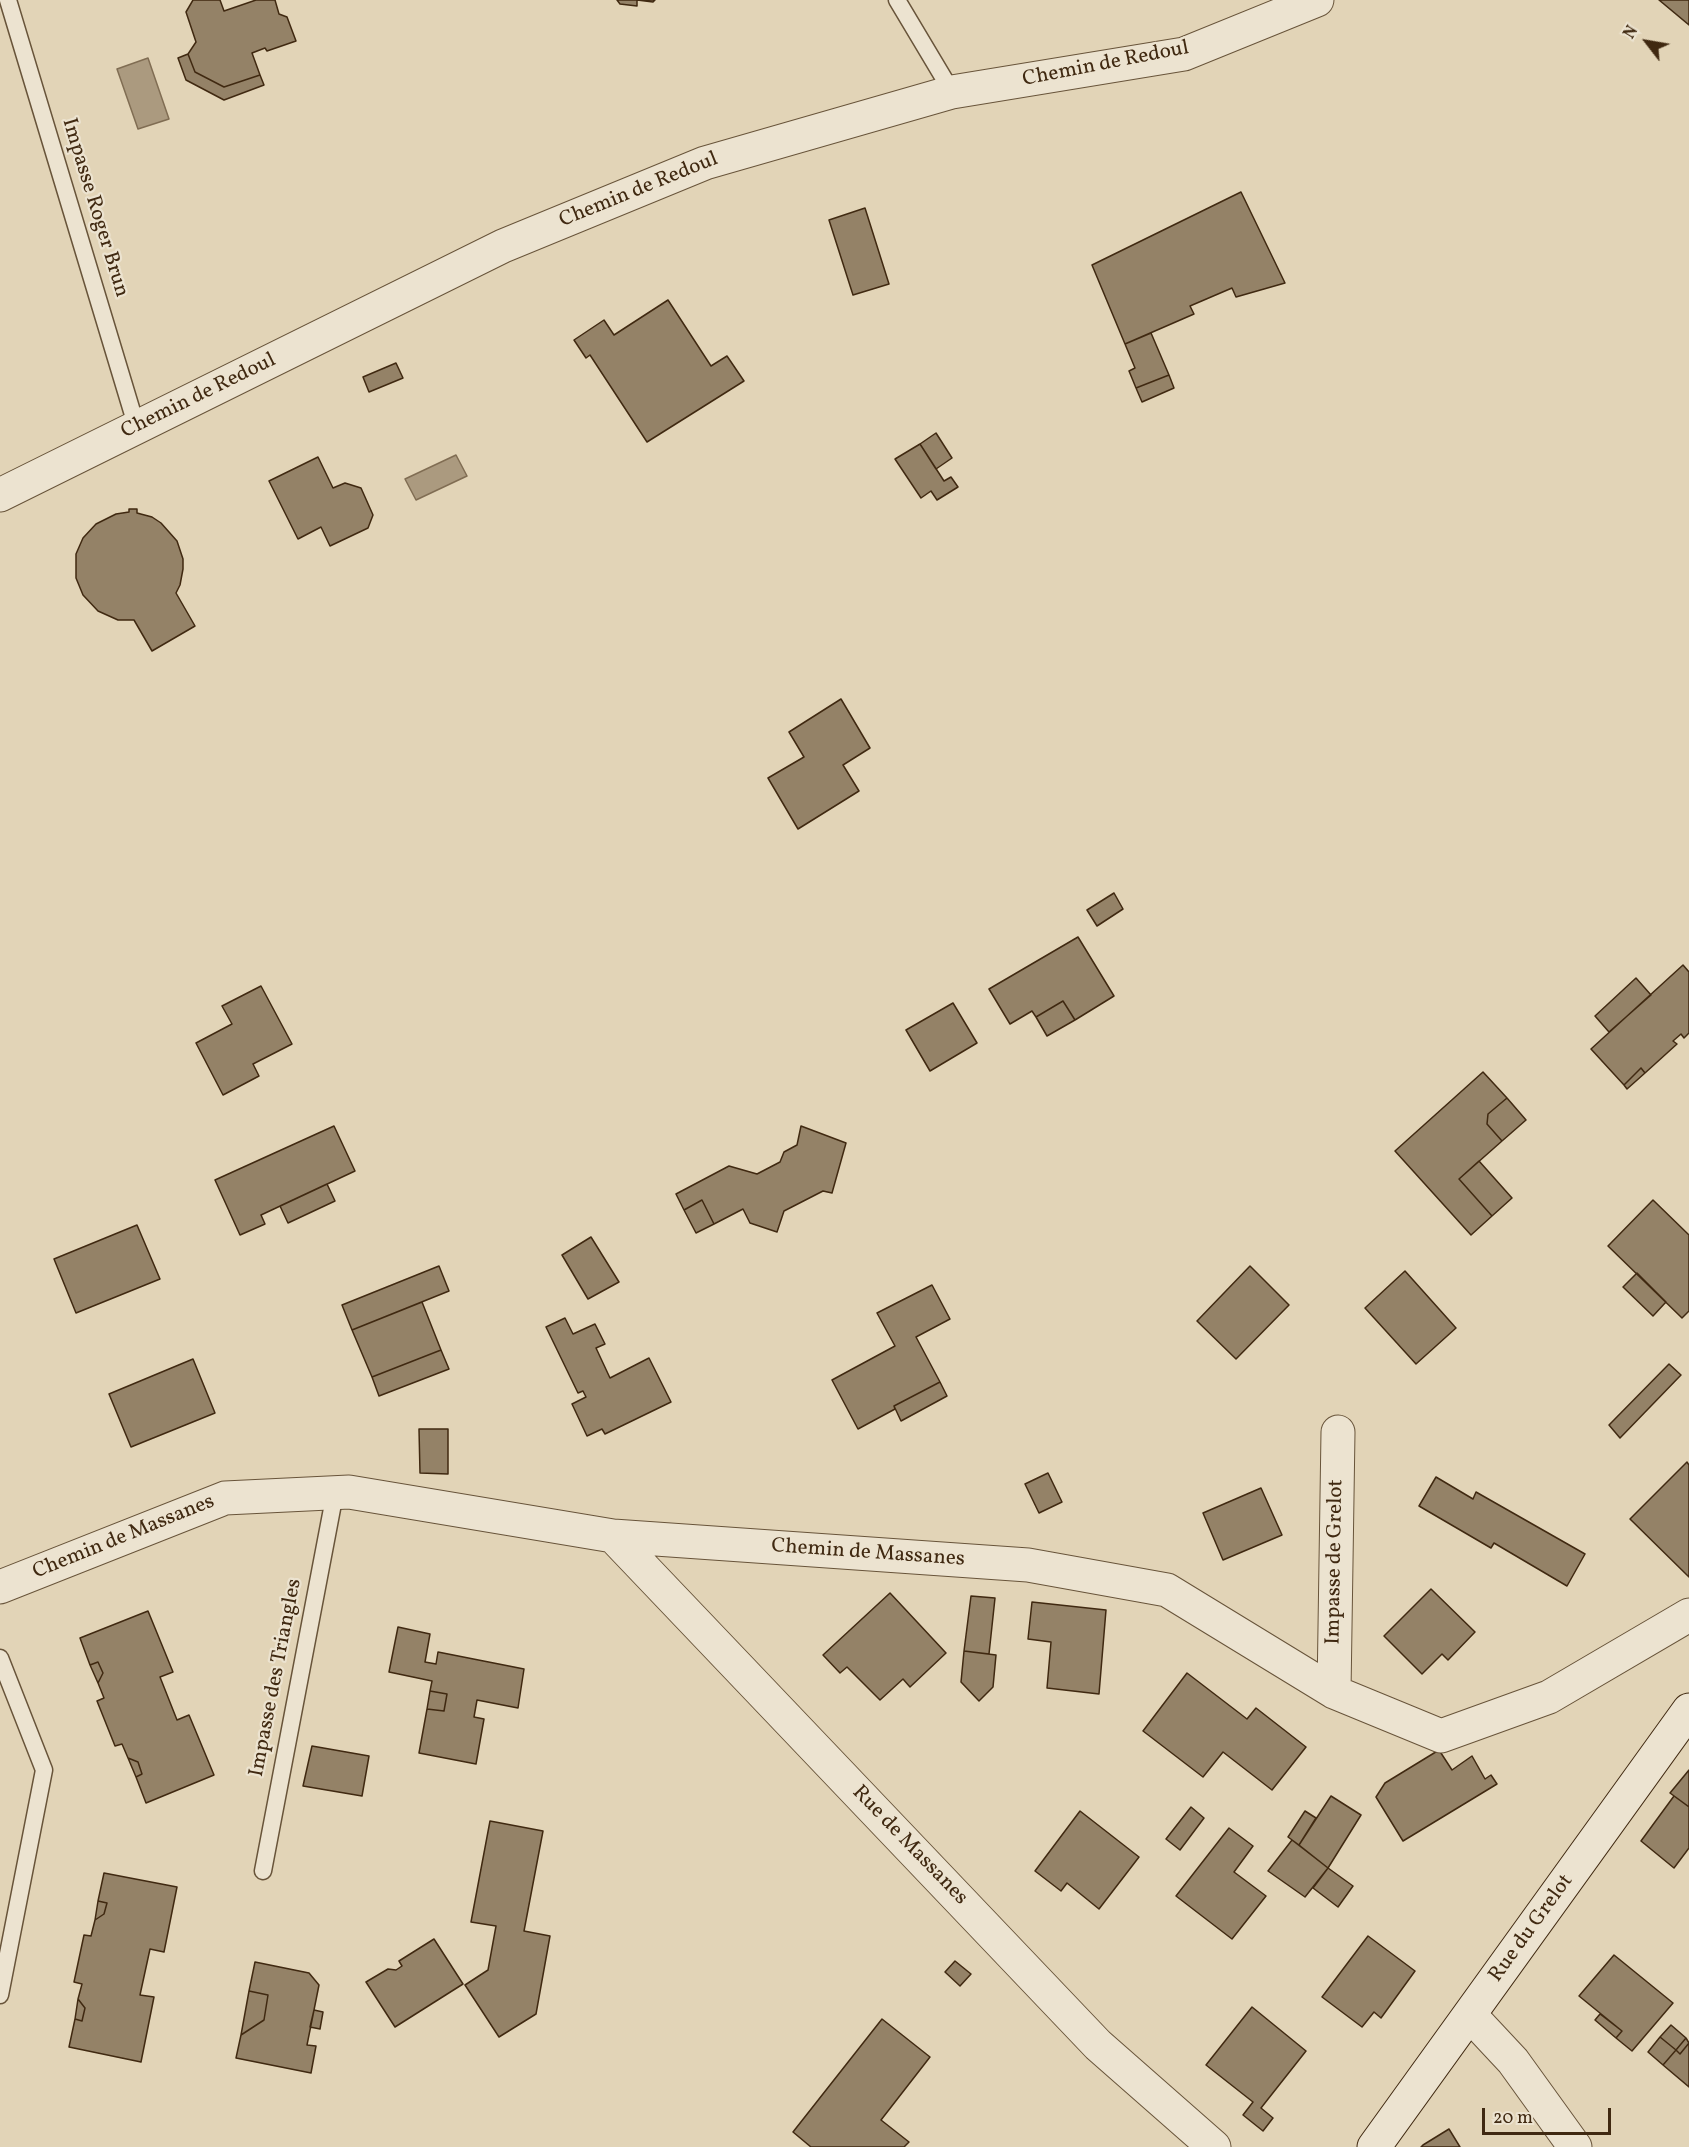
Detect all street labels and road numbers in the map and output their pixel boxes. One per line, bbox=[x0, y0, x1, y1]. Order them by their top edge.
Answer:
street label: Chemin de Redoul bbox=[1021, 37, 1191, 93]
street label: Impasse Roger Brun bbox=[55, 116, 133, 300]
street label: Chemin de Redoul bbox=[556, 148, 722, 234]
street label: Chemin de Redoul bbox=[118, 349, 280, 445]
street label: Impasse de Grelot bbox=[1322, 1479, 1350, 1645]
street label: Chemin de Massanes bbox=[29, 1490, 219, 1586]
street label: Chemin de Massanes bbox=[770, 1535, 966, 1573]
street label: Impasse des Triangles bbox=[245, 1577, 309, 1779]
street label: Rue de Massanes bbox=[846, 1781, 972, 1911]
street label: Rue du Grelot bbox=[1484, 1870, 1580, 1988]

